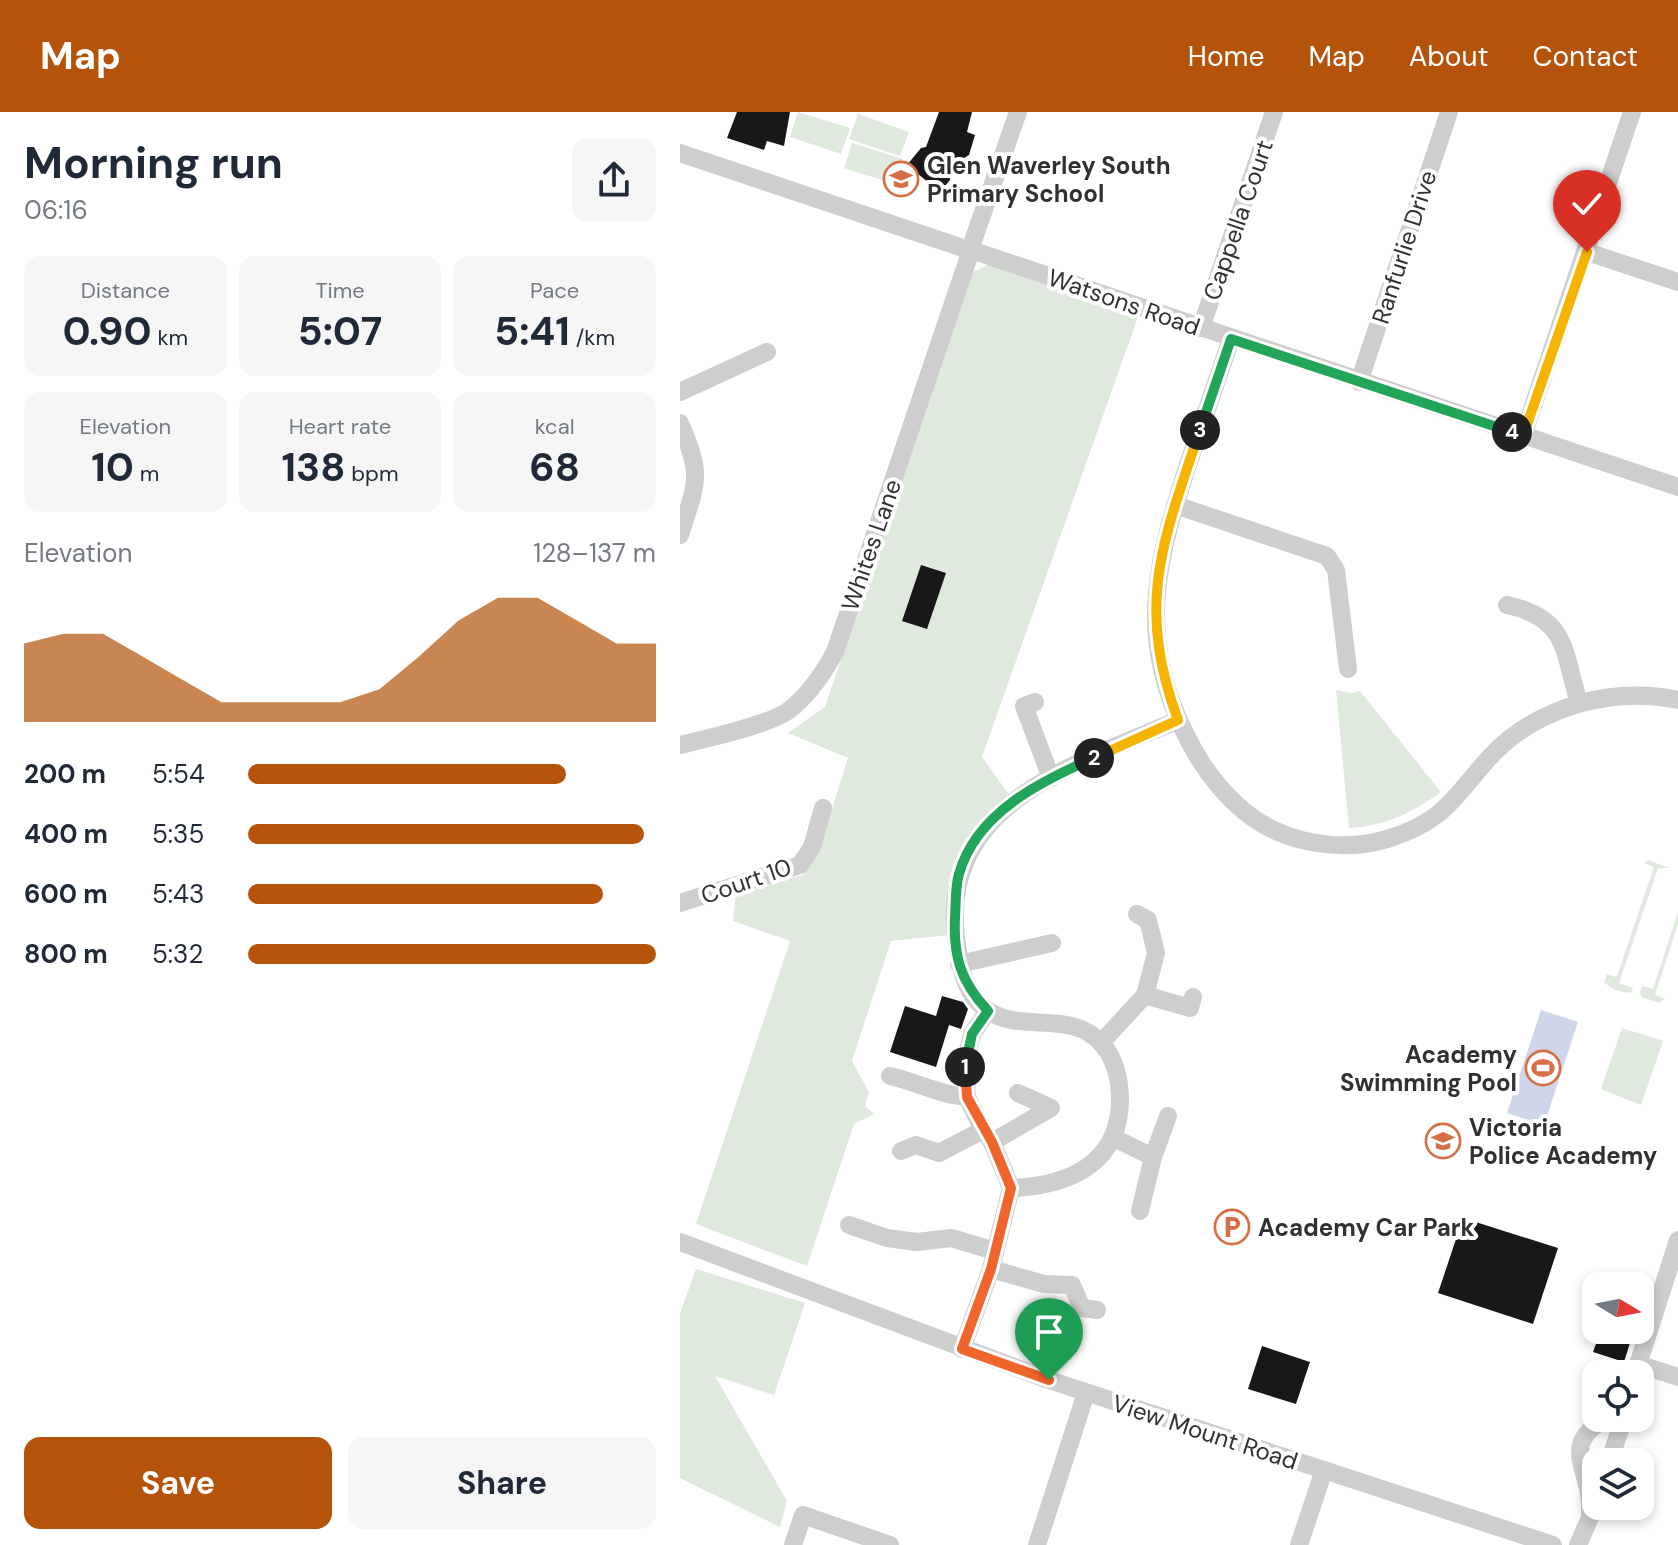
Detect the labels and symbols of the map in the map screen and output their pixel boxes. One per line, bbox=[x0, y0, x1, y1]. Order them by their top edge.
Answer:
street label: Cappella Court bbox=[1196, 136, 1280, 304]
place label: Glen Waverley South Primary School bbox=[927, 150, 1171, 209]
school or university icon: Glen Waverley South Primary School bbox=[882, 160, 920, 198]
street label: Ranfurlie Drive bbox=[1365, 166, 1443, 328]
pin bbox=[1553, 170, 1621, 252]
street label: Watsons Road bbox=[1044, 262, 1204, 342]
pin: 3 bbox=[1180, 410, 1220, 450]
pin: 4 bbox=[1492, 412, 1532, 452]
street label: Whites Lane bbox=[834, 475, 908, 615]
pin: 2 bbox=[1074, 738, 1114, 778]
street label: Court 10 bbox=[697, 851, 795, 911]
place label: Academy Swimming Pool bbox=[1340, 1039, 1517, 1098]
pin: 1 bbox=[945, 1047, 985, 1087]
sports icon: Academy Swimming Pool bbox=[1524, 1049, 1562, 1087]
place label: Victoria Police Academy bbox=[1469, 1112, 1658, 1171]
school or university icon: Victoria Police Academy bbox=[1424, 1122, 1462, 1160]
parking icon: Academy Car Park bbox=[1213, 1208, 1251, 1246]
place label: Academy Car Park bbox=[1258, 1212, 1475, 1243]
north arrow bbox=[1582, 1272, 1654, 1344]
pin bbox=[1015, 1298, 1083, 1380]
street label: View Mount Road bbox=[1108, 1387, 1302, 1477]

